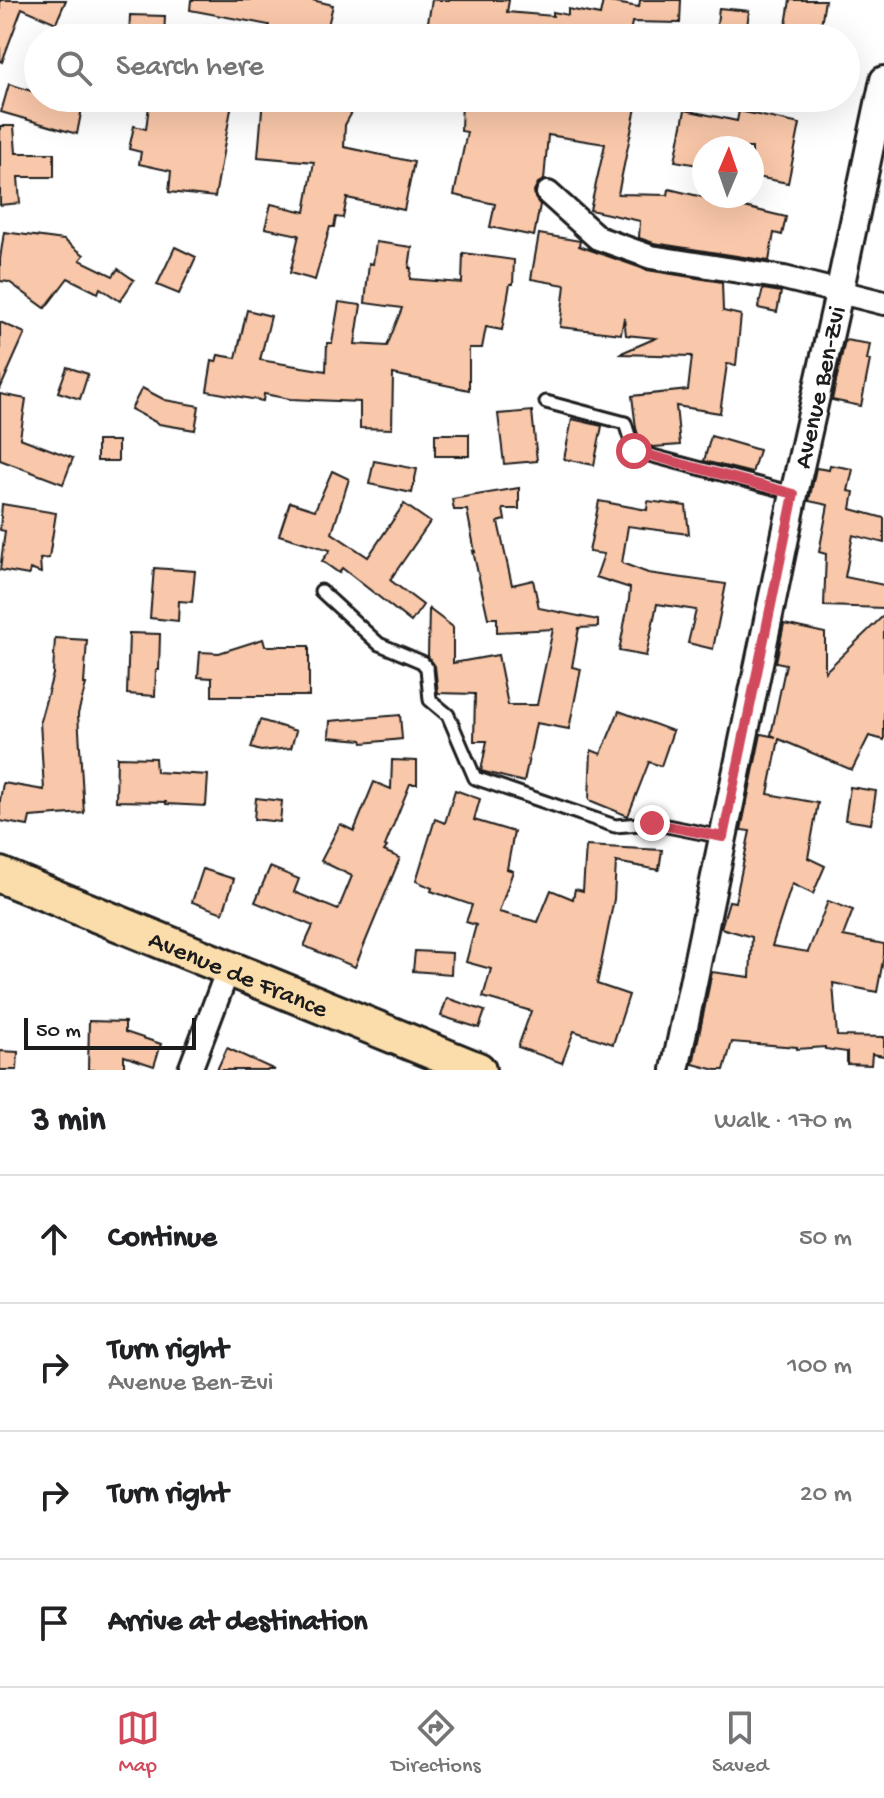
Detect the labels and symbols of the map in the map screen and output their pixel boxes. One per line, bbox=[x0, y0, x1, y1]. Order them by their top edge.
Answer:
north arrow bbox=[692, 136, 764, 208]
street label: Avenue Ben-Zvi bbox=[789, 304, 856, 472]
route start bbox=[616, 433, 652, 469]
route end bbox=[634, 805, 670, 841]
street label: Avenue de France bbox=[143, 926, 332, 1027]
scale bar bbox=[24, 1014, 196, 1050]

